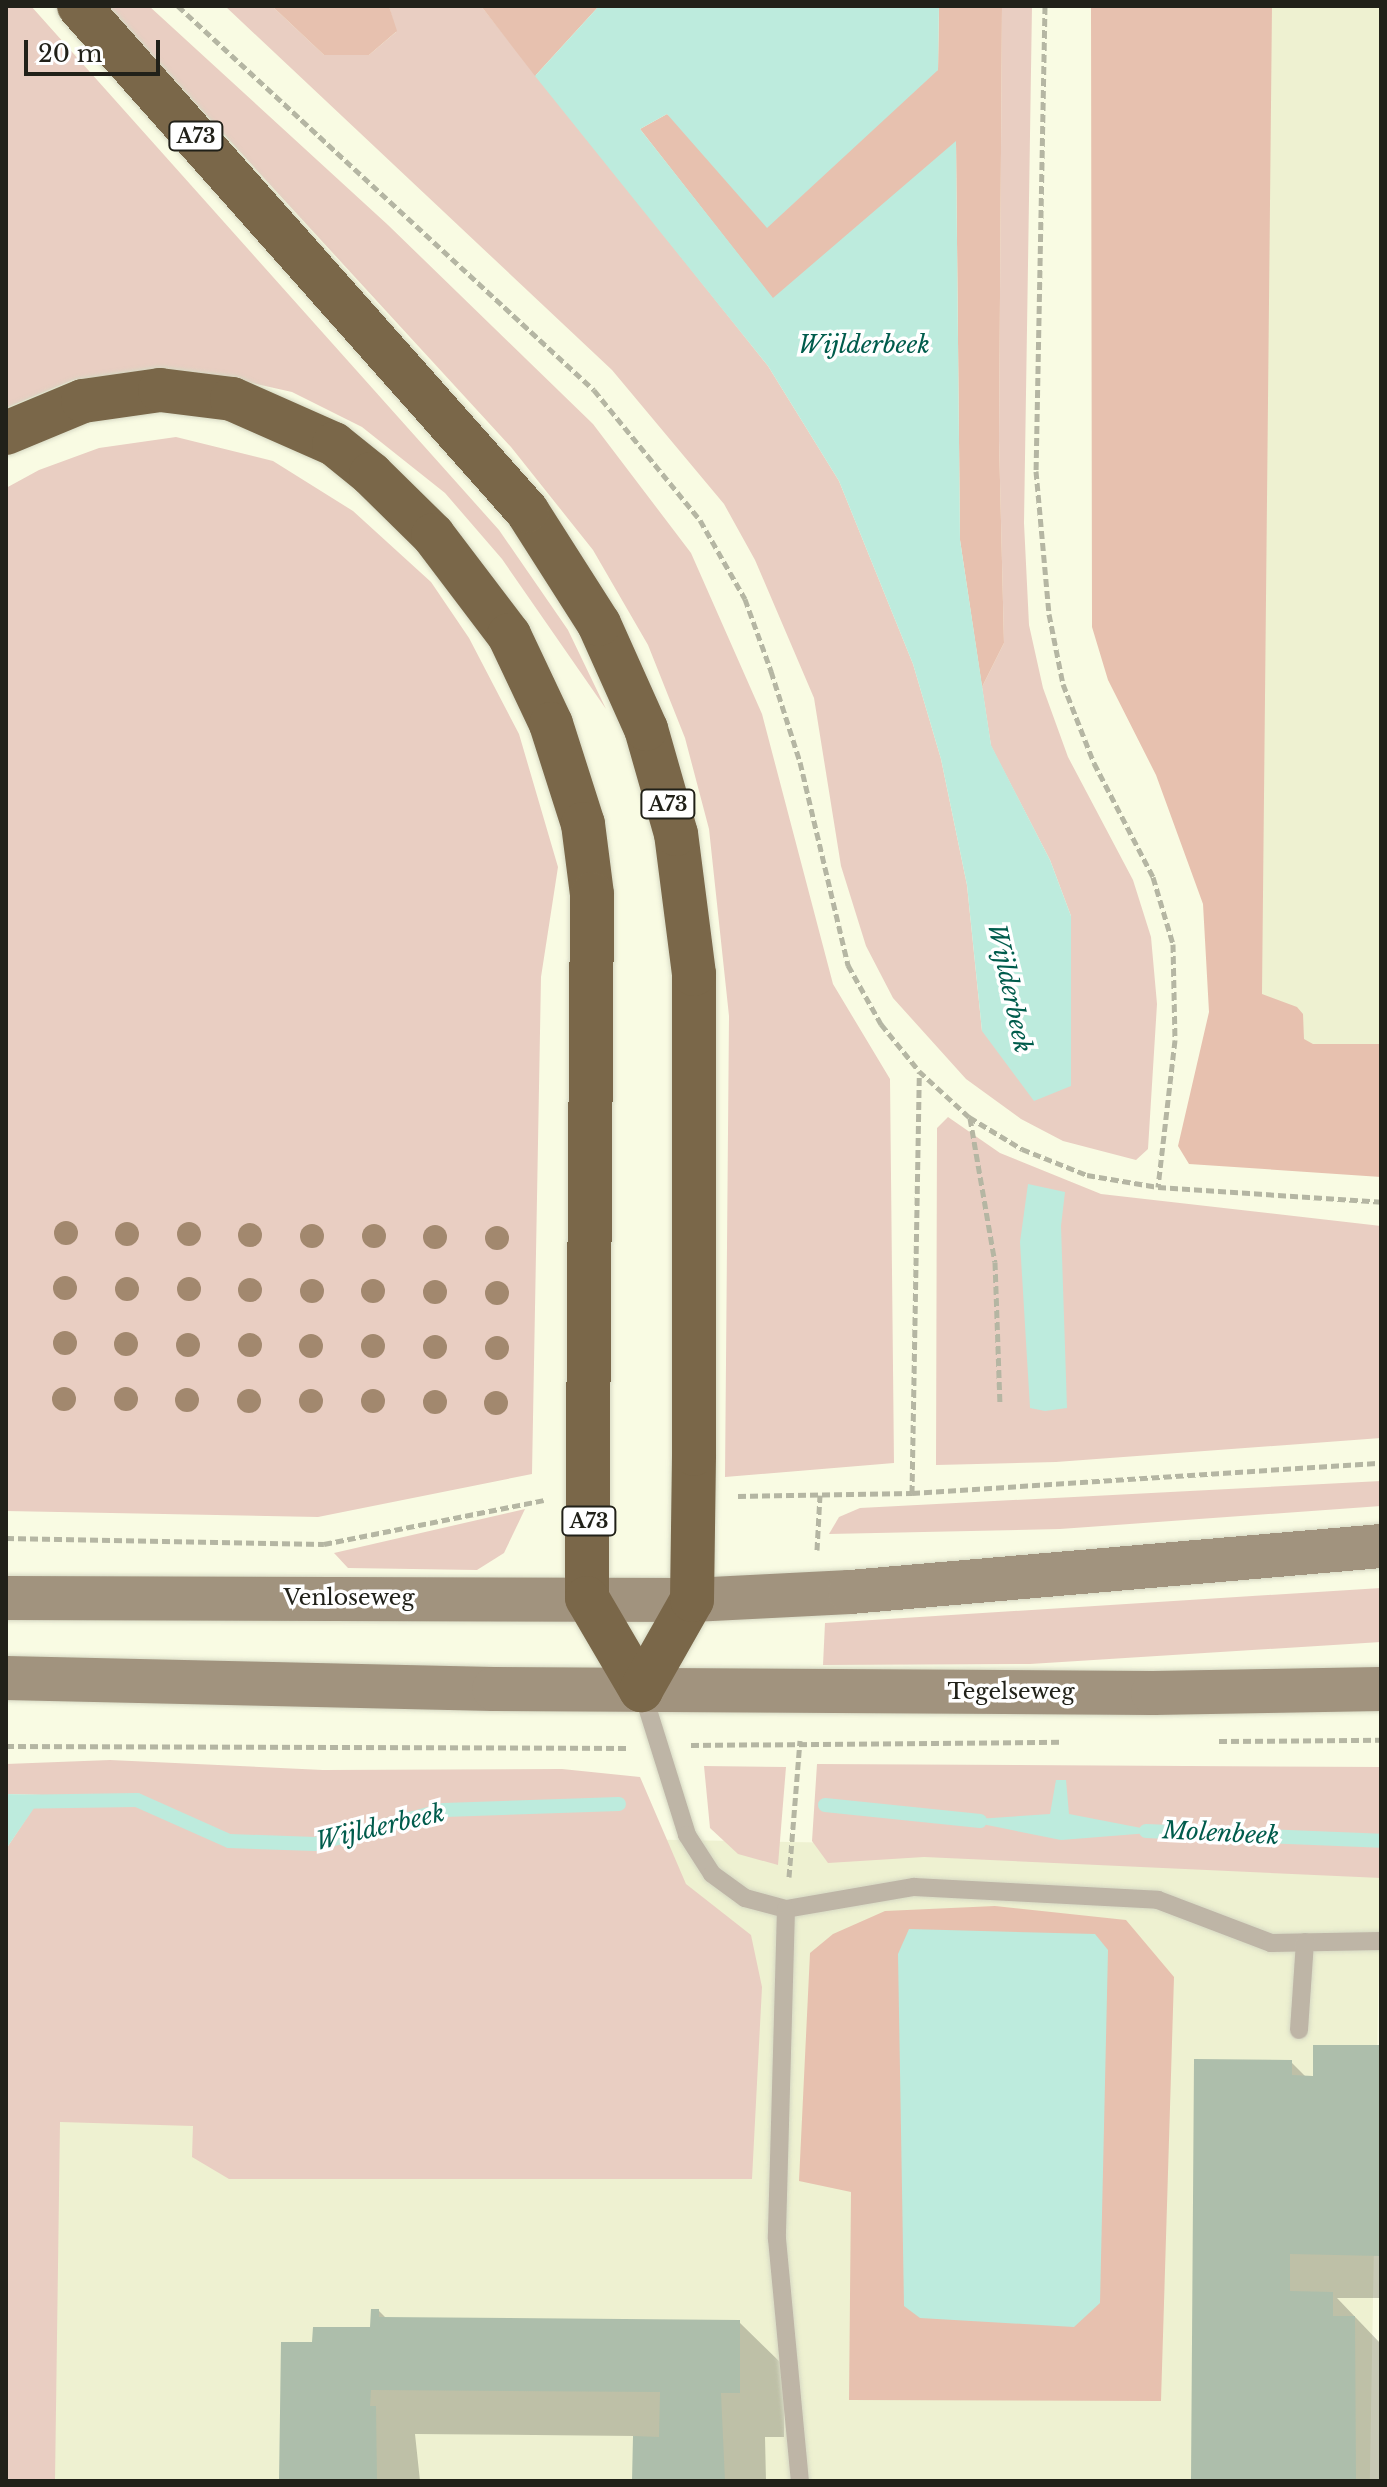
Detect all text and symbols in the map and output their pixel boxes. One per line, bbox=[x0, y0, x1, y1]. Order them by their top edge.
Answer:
scale bar bbox=[28, 24, 164, 74]
text: 20 m bbox=[38, 39, 103, 68]
road number: A73 bbox=[168, 120, 224, 152]
water label: Wijlderbeek bbox=[798, 331, 930, 359]
road number: A73 bbox=[640, 788, 696, 820]
water label: Wijlderbeek bbox=[982, 921, 1038, 1055]
road number: A73 bbox=[561, 1505, 617, 1537]
street label: Venloseweg bbox=[283, 1585, 415, 1611]
street label: Tegelseweg bbox=[947, 1679, 1075, 1705]
water label: Wijlderbeek bbox=[313, 1798, 447, 1856]
water label: Molenbeek bbox=[1162, 1816, 1280, 1850]

